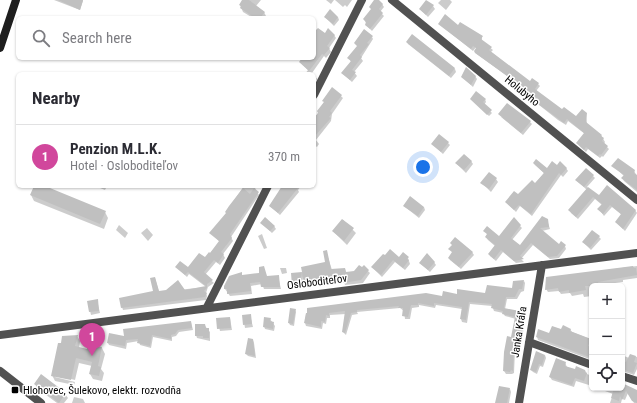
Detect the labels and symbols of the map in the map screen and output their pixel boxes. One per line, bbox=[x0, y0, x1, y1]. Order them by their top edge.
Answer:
street label: Holubyho bbox=[502, 73, 542, 109]
your location bbox=[413, 157, 433, 177]
street label: Osloboditeľov bbox=[286, 272, 348, 292]
street label: Janka Kráľa bbox=[509, 305, 529, 359]
pin: 1 bbox=[79, 323, 105, 356]
place label: Hlohovec, Šulekovo, elektr. rozvodňa bbox=[23, 384, 181, 397]
marker: Hlohovec, Šulekovo, elektr. rozvodňa bbox=[10, 385, 20, 395]

